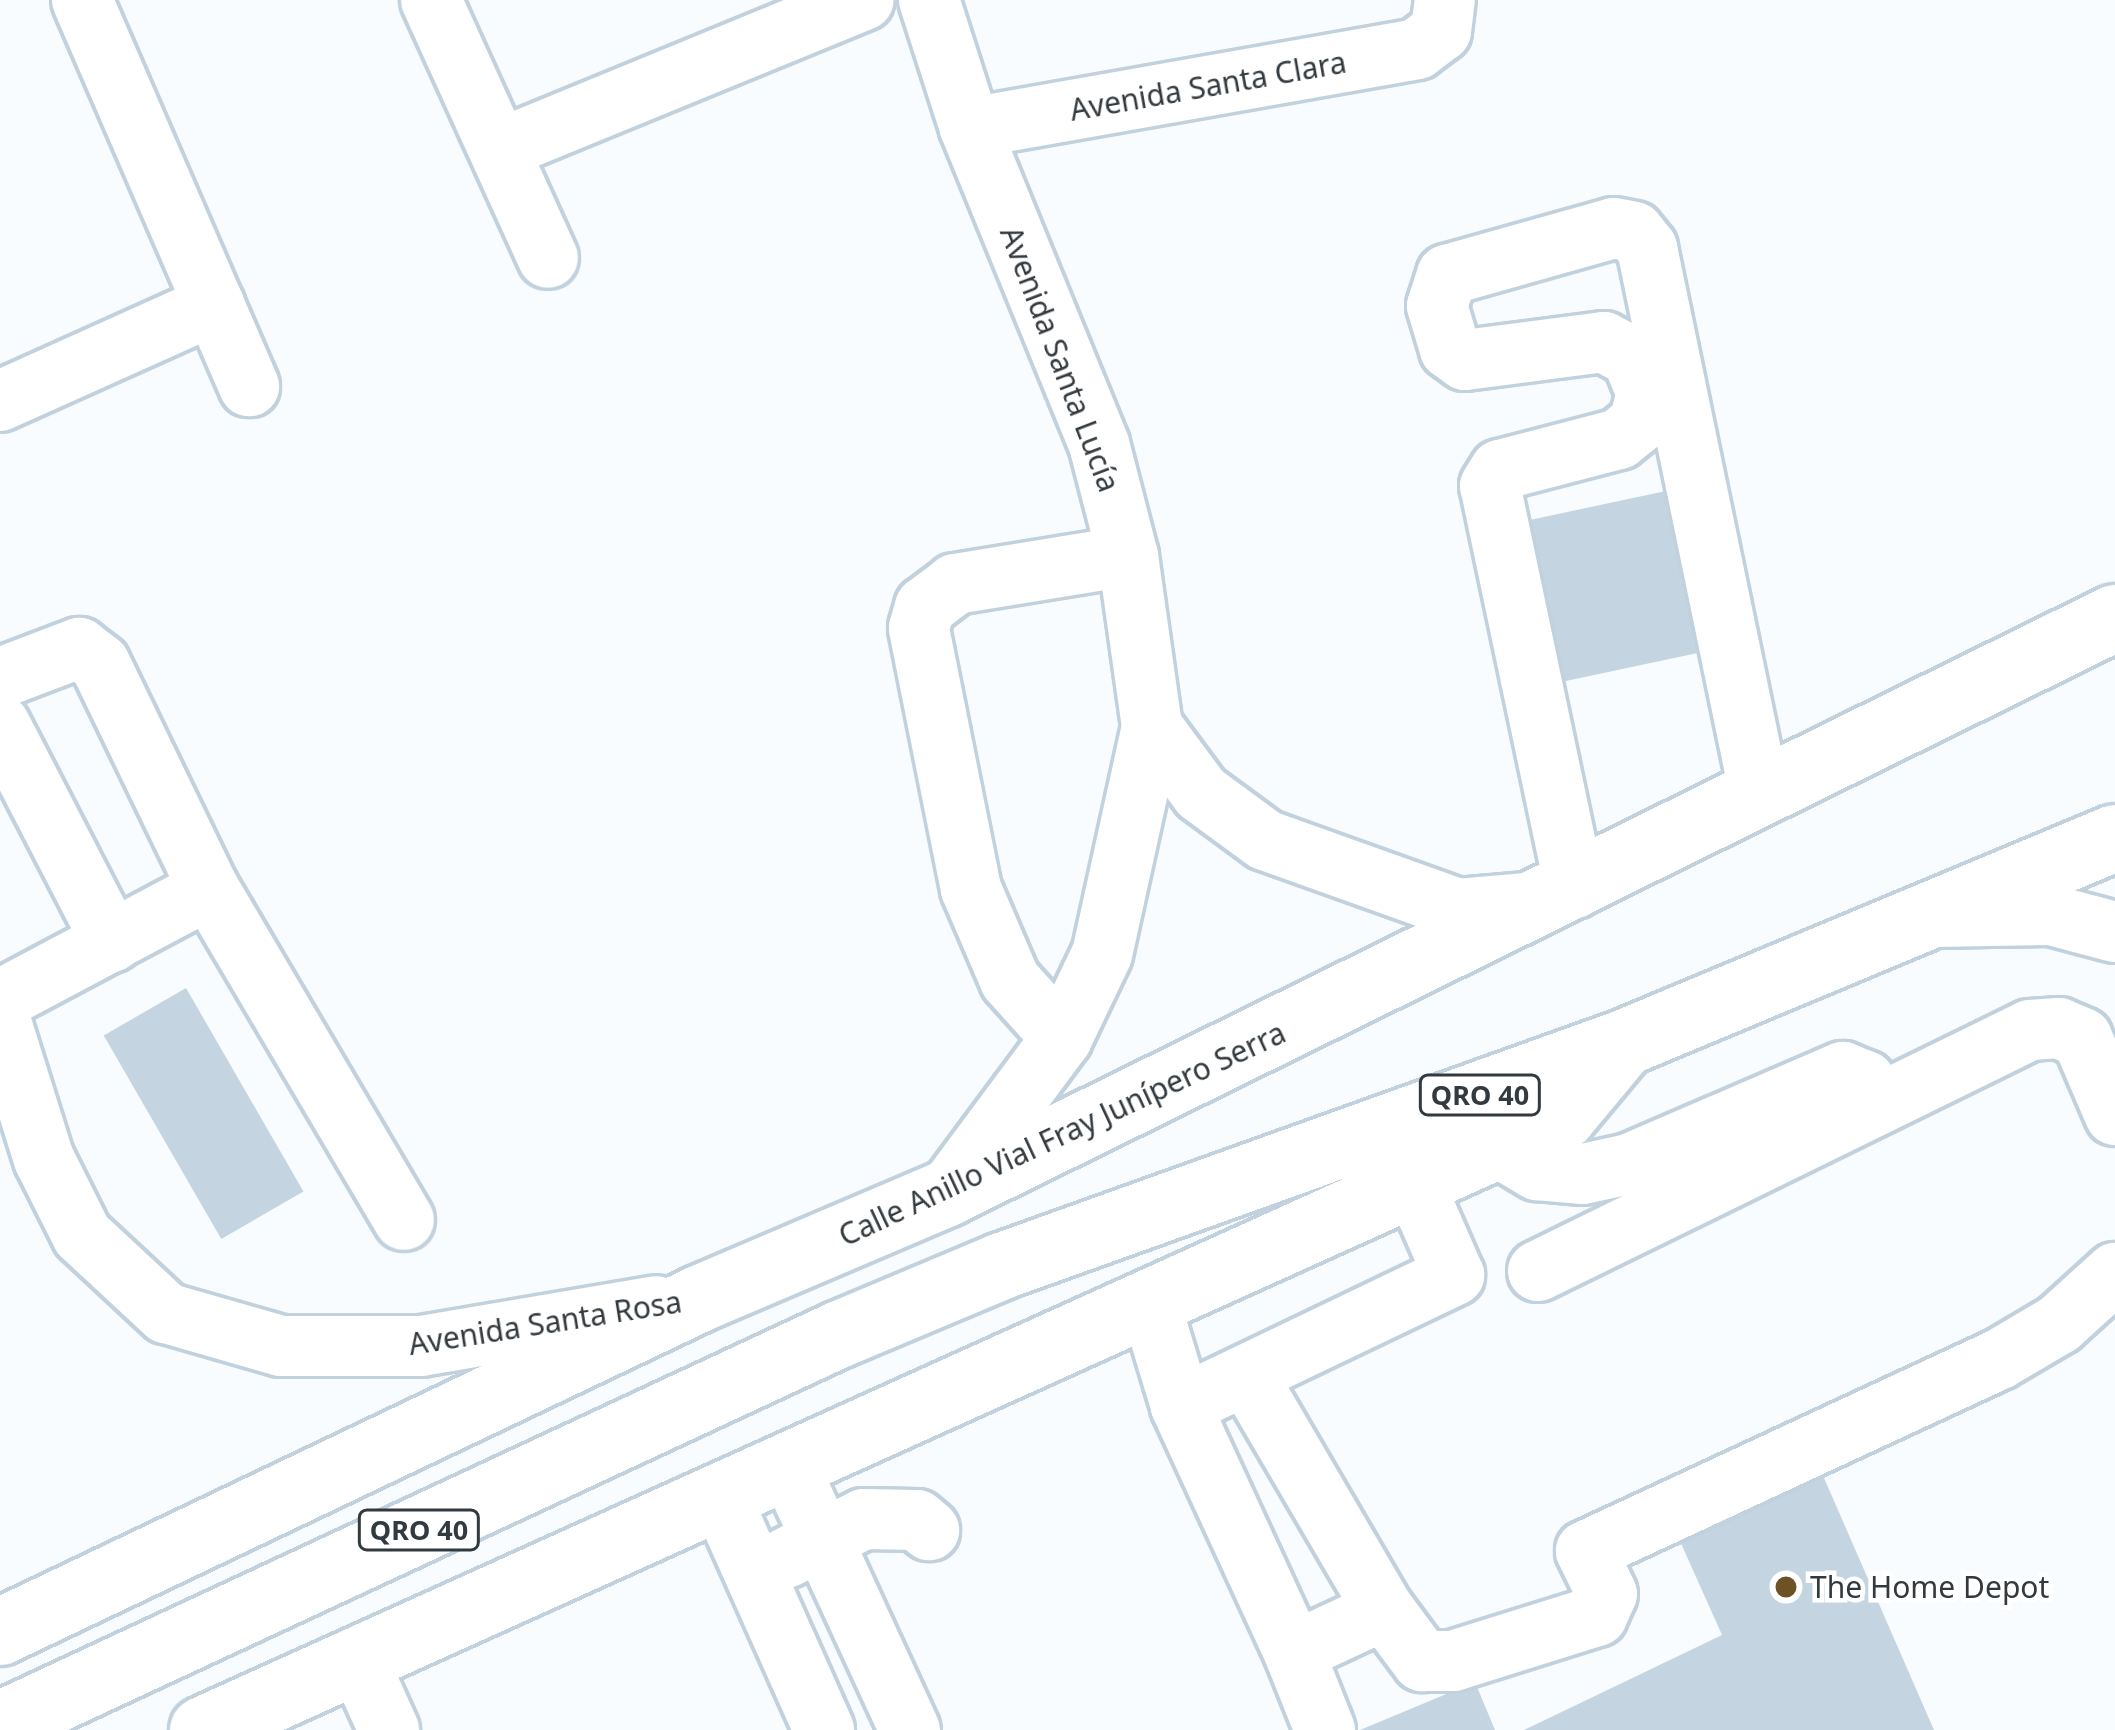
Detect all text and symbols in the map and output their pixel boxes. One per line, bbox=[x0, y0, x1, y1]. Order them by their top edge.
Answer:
street label: Avenida Santa Clara bbox=[1067, 44, 1349, 128]
street label: Avenida Santa Lucía bbox=[993, 221, 1127, 497]
street label: Calle Anillo Vial Fray Junípero Serra bbox=[833, 1014, 1291, 1254]
road number: QRO 40 bbox=[1417, 1074, 1543, 1116]
street label: Avenida Santa Rosa bbox=[406, 1284, 684, 1362]
road number: QRO 40 bbox=[356, 1509, 482, 1551]
place label: The Home Depot bbox=[1810, 1569, 2049, 1605]
marker: The Home Depot bbox=[1773, 1574, 1799, 1600]

